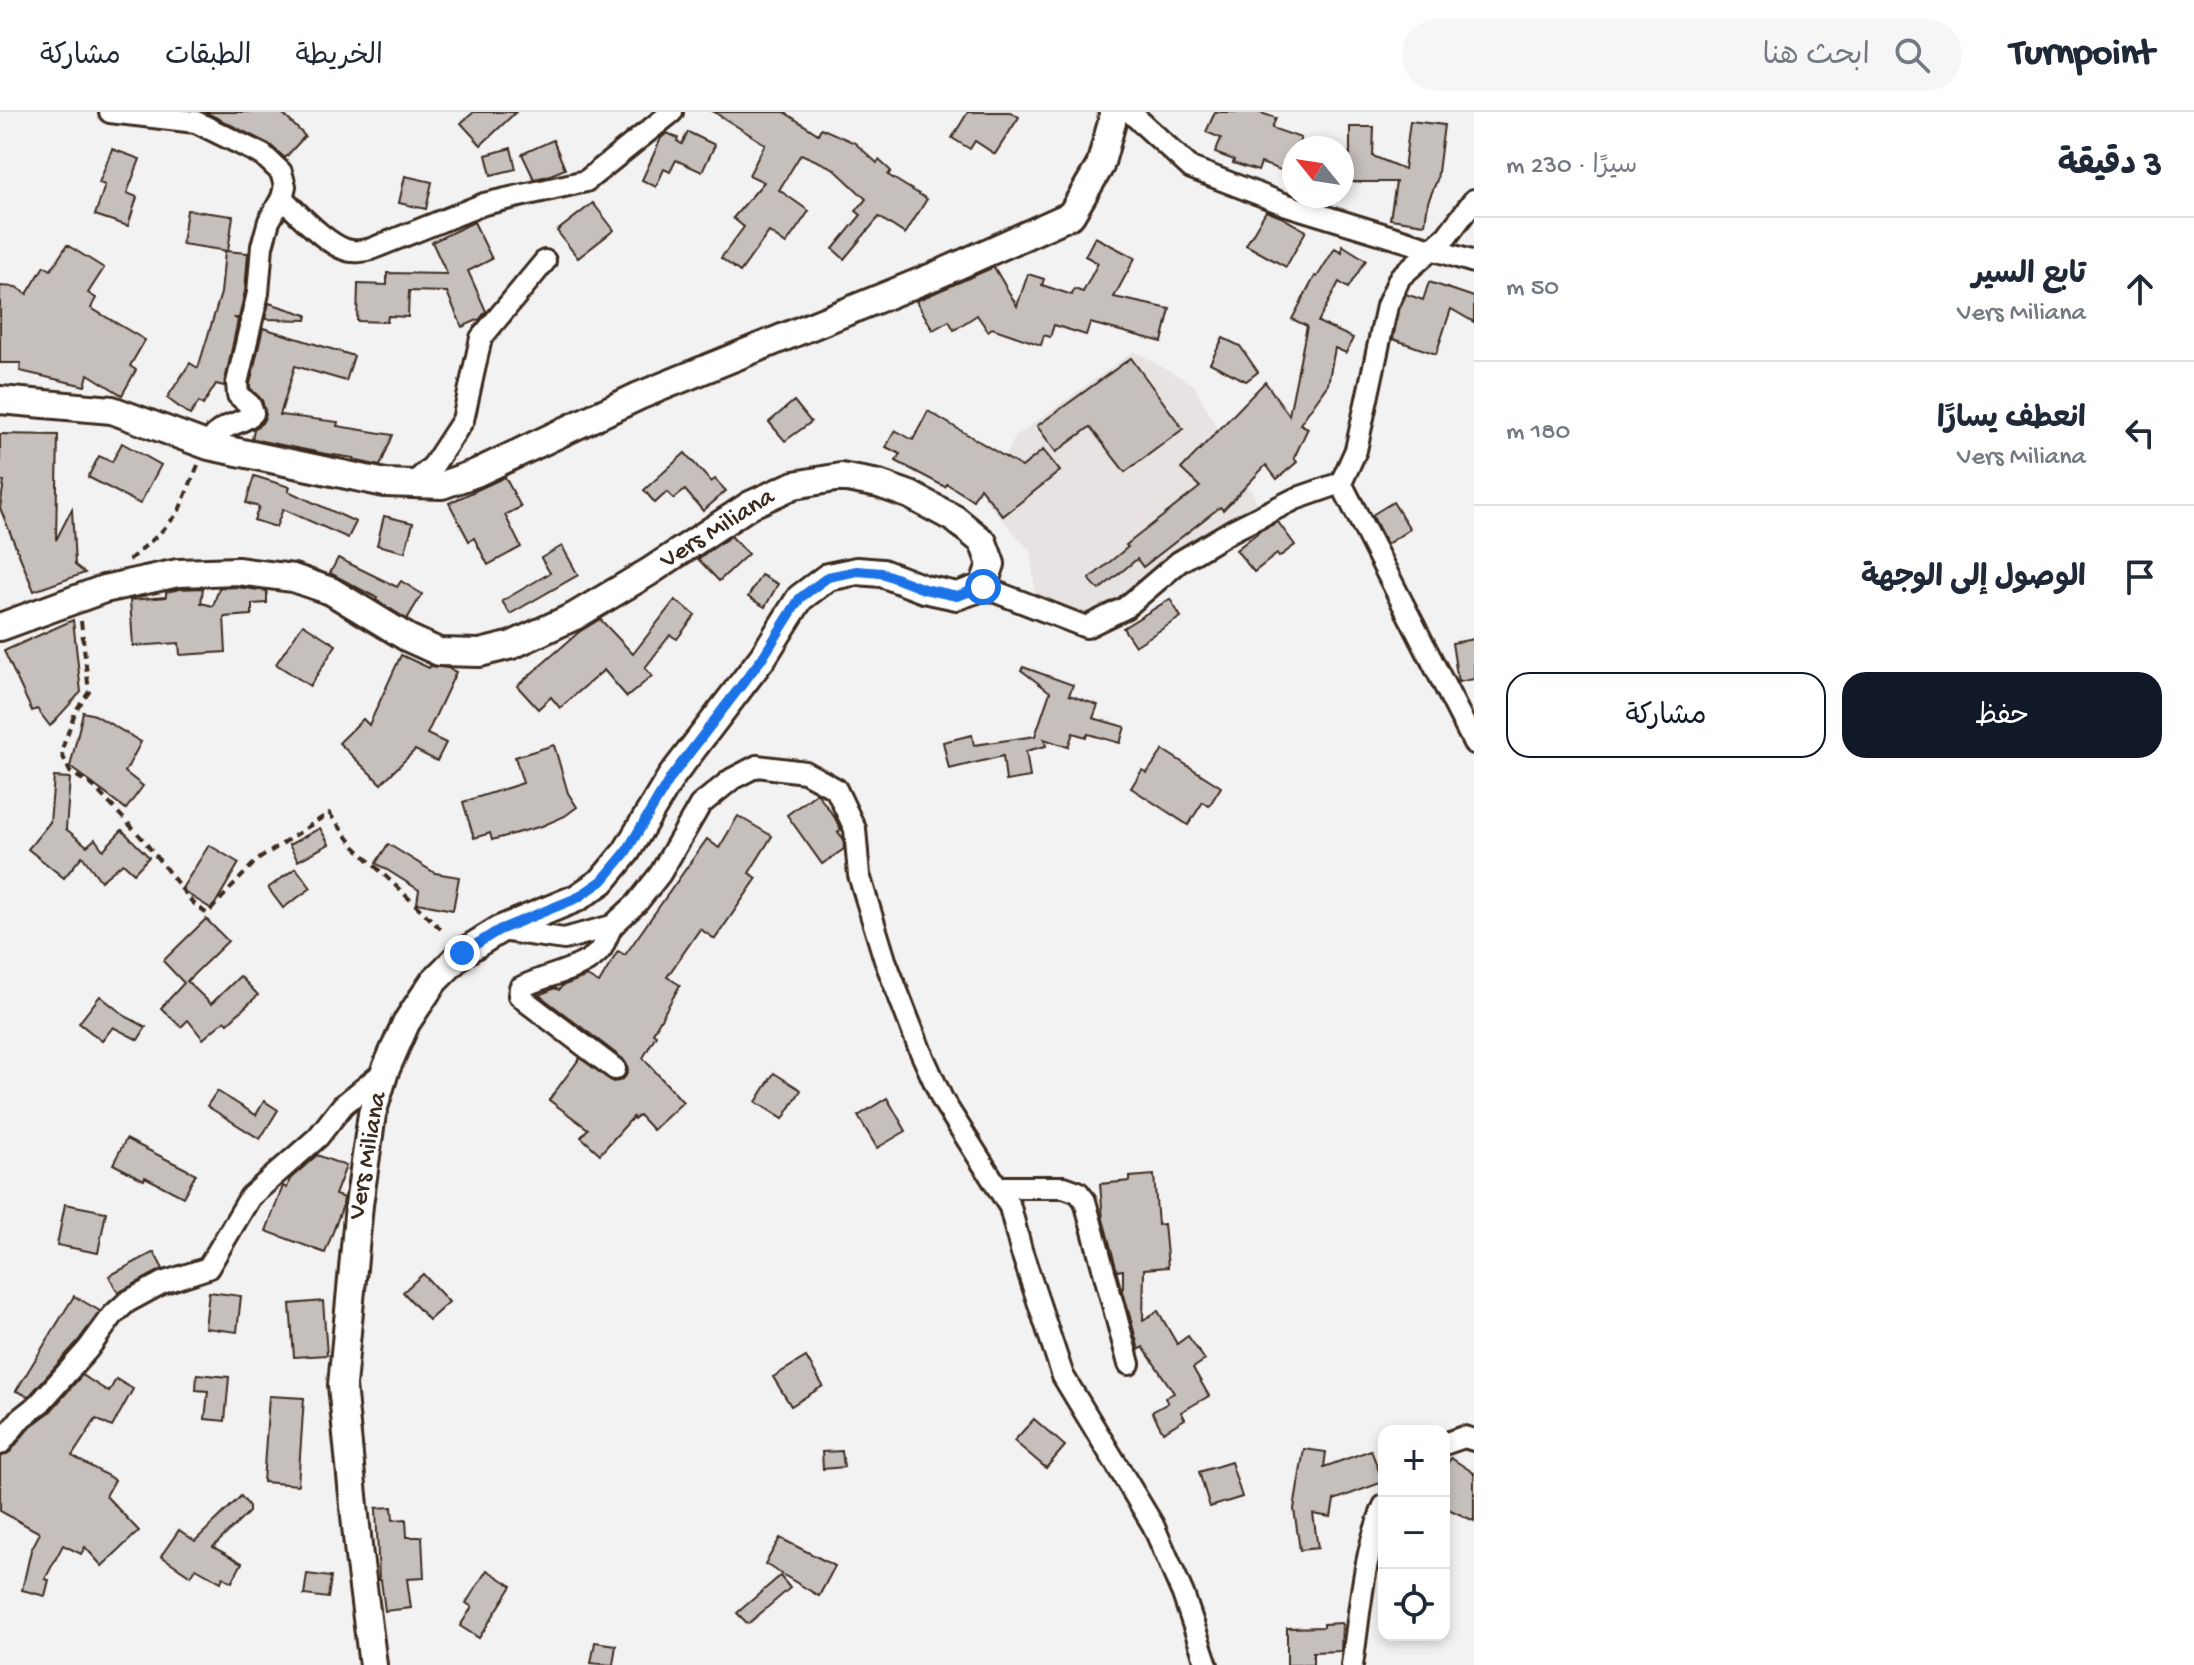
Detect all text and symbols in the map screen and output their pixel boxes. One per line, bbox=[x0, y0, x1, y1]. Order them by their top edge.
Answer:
search box bbox=[1402, 19, 1962, 91]
icon: search bbox=[1890, 33, 1934, 77]
text: Turnpoint bbox=[2010, 33, 2154, 77]
text: ابحث هنا bbox=[1762, 40, 1870, 75]
text: مشاركة bbox=[40, 41, 121, 74]
text: الطبقات bbox=[165, 41, 251, 74]
text: الخريطة bbox=[295, 41, 383, 74]
north arrow bbox=[1282, 136, 1354, 208]
text: 3 دقيقة bbox=[2058, 147, 2162, 187]
text: سيرًا · 230 m bbox=[1506, 152, 1637, 183]
text: تابع السير bbox=[1972, 259, 2086, 294]
icon: ahead bbox=[2118, 267, 2162, 311]
text: 50 m bbox=[1506, 274, 1559, 305]
text: Vers Miliana bbox=[1957, 299, 2086, 330]
text: انعطف يسارًا bbox=[1937, 403, 2086, 438]
icon: left bbox=[2118, 411, 2162, 455]
text: 180 m bbox=[1506, 418, 1570, 449]
text: Vers Miliana bbox=[1957, 443, 2086, 474]
street label: Vers Miliana bbox=[654, 482, 782, 578]
icon: arrive bbox=[2118, 555, 2162, 599]
text: الوصول إلى الوجهة bbox=[1861, 562, 2086, 597]
route start bbox=[965, 569, 1001, 605]
button: مشاركة bbox=[1506, 672, 1826, 758]
button: حفظ bbox=[1842, 672, 2162, 758]
route end bbox=[444, 935, 480, 971]
street label: Vers Miliana bbox=[342, 1088, 396, 1223]
map controls bbox=[1378, 1425, 1450, 1641]
button: + bbox=[1378, 1425, 1450, 1497]
button: − bbox=[1378, 1497, 1450, 1569]
button: locate bbox=[1378, 1569, 1450, 1641]

